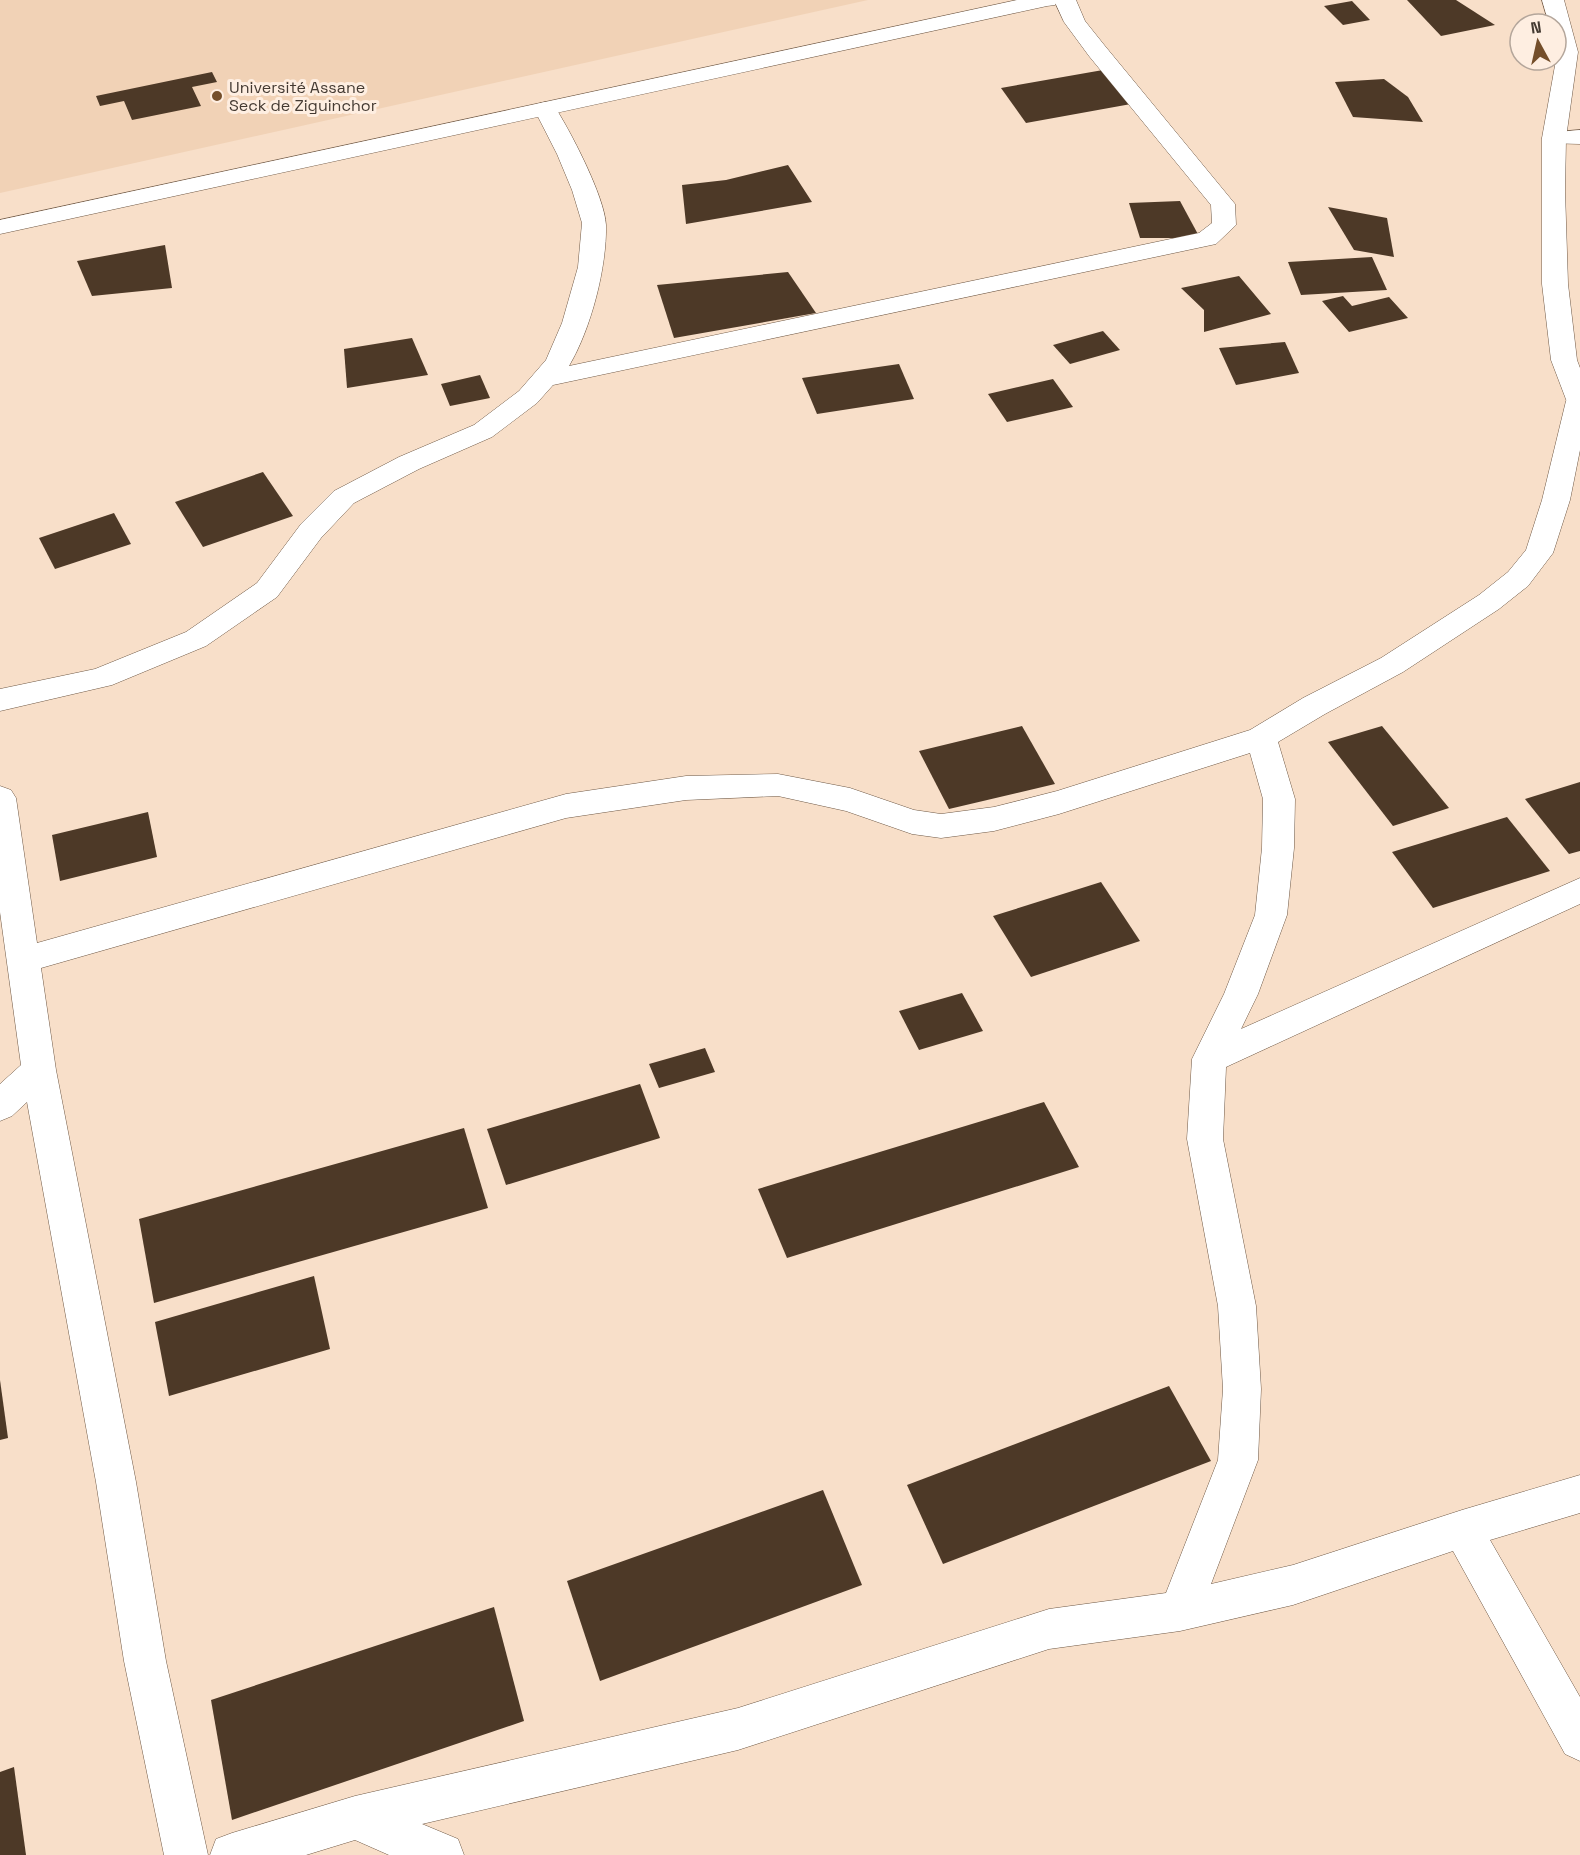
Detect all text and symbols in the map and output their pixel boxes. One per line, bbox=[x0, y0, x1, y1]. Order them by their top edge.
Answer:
north arrow bbox=[1508, 12, 1568, 72]
text: N bbox=[1529, 16, 1543, 39]
place label: Université Assane Seck de Ziguinchor bbox=[229, 77, 377, 116]
marker: Université Assane Seck de Ziguinchor bbox=[210, 89, 224, 103]

